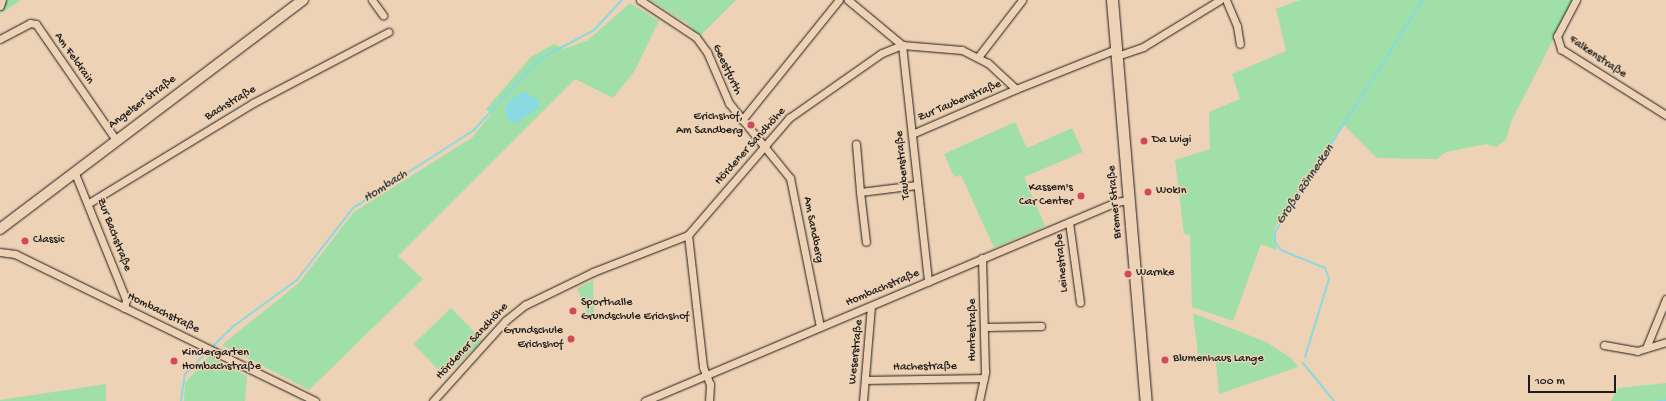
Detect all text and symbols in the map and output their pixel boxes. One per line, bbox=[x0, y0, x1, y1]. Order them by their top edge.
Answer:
street label: Am Feldrain bbox=[50, 30, 96, 88]
street label: Falkenstraße bbox=[1565, 33, 1629, 83]
street label: Geestfurth bbox=[708, 42, 744, 98]
street label: Angelser Straße bbox=[106, 73, 180, 133]
street label: Zur Taubenstraße bbox=[916, 78, 1004, 126]
street label: Bachstraße bbox=[203, 83, 259, 125]
street label: Hördener Sandhöhe bbox=[712, 105, 790, 189]
place label: Erichshof, Am Sandberg bbox=[676, 111, 743, 139]
marker: Erichshof, Am Sandberg bbox=[746, 120, 756, 130]
street label: Taubenstraße bbox=[893, 130, 915, 200]
place label: Da Luigi bbox=[1152, 134, 1191, 148]
marker: Da Luigi bbox=[1139, 136, 1149, 146]
water label: Große Rönnecken bbox=[1274, 142, 1338, 228]
street label: Bremer Straße bbox=[1106, 165, 1126, 239]
water label: Hombach bbox=[361, 167, 411, 207]
place label: Kassem's Car Center bbox=[1019, 182, 1073, 210]
place label: WokIn bbox=[1156, 185, 1186, 199]
marker: WokIn bbox=[1143, 187, 1153, 197]
marker: Kassem's Car Center bbox=[1076, 191, 1086, 201]
street label: Zur Bachstraße bbox=[92, 196, 134, 274]
street label: Am Sandberg bbox=[799, 196, 825, 264]
street label: Leinestraße bbox=[1053, 233, 1073, 293]
place label: Classic bbox=[33, 234, 64, 248]
marker: Classic bbox=[20, 236, 30, 246]
street label: Hombachstraße bbox=[844, 267, 922, 311]
place label: Warnke bbox=[1136, 267, 1174, 281]
marker: Warnke bbox=[1123, 269, 1133, 279]
street label: Hombachstraße bbox=[124, 290, 202, 338]
place label: Sporthalle Grundschule Erichshof bbox=[581, 297, 689, 325]
street label: Huntestraße bbox=[967, 299, 981, 361]
street label: Hördener Sandhöhe bbox=[434, 301, 512, 383]
marker: Sporthalle Grundschule Erichshof bbox=[568, 306, 578, 316]
street label: Weserstraße bbox=[846, 319, 868, 385]
place label: Grundschule Erichshof bbox=[503, 325, 563, 353]
marker: Grundschule Erichshof bbox=[566, 334, 576, 344]
place label: Kindergarten Hombachstraße bbox=[182, 347, 261, 375]
place label: Blumenhaus Lange bbox=[1173, 353, 1264, 367]
marker: Blumenhaus Lange bbox=[1160, 355, 1170, 365]
marker: Kindergarten Hombachstraße bbox=[169, 356, 179, 366]
street label: Hachestraße bbox=[893, 360, 957, 376]
scale bar bbox=[1530, 367, 1618, 393]
text: 100 m bbox=[1535, 375, 1565, 389]

